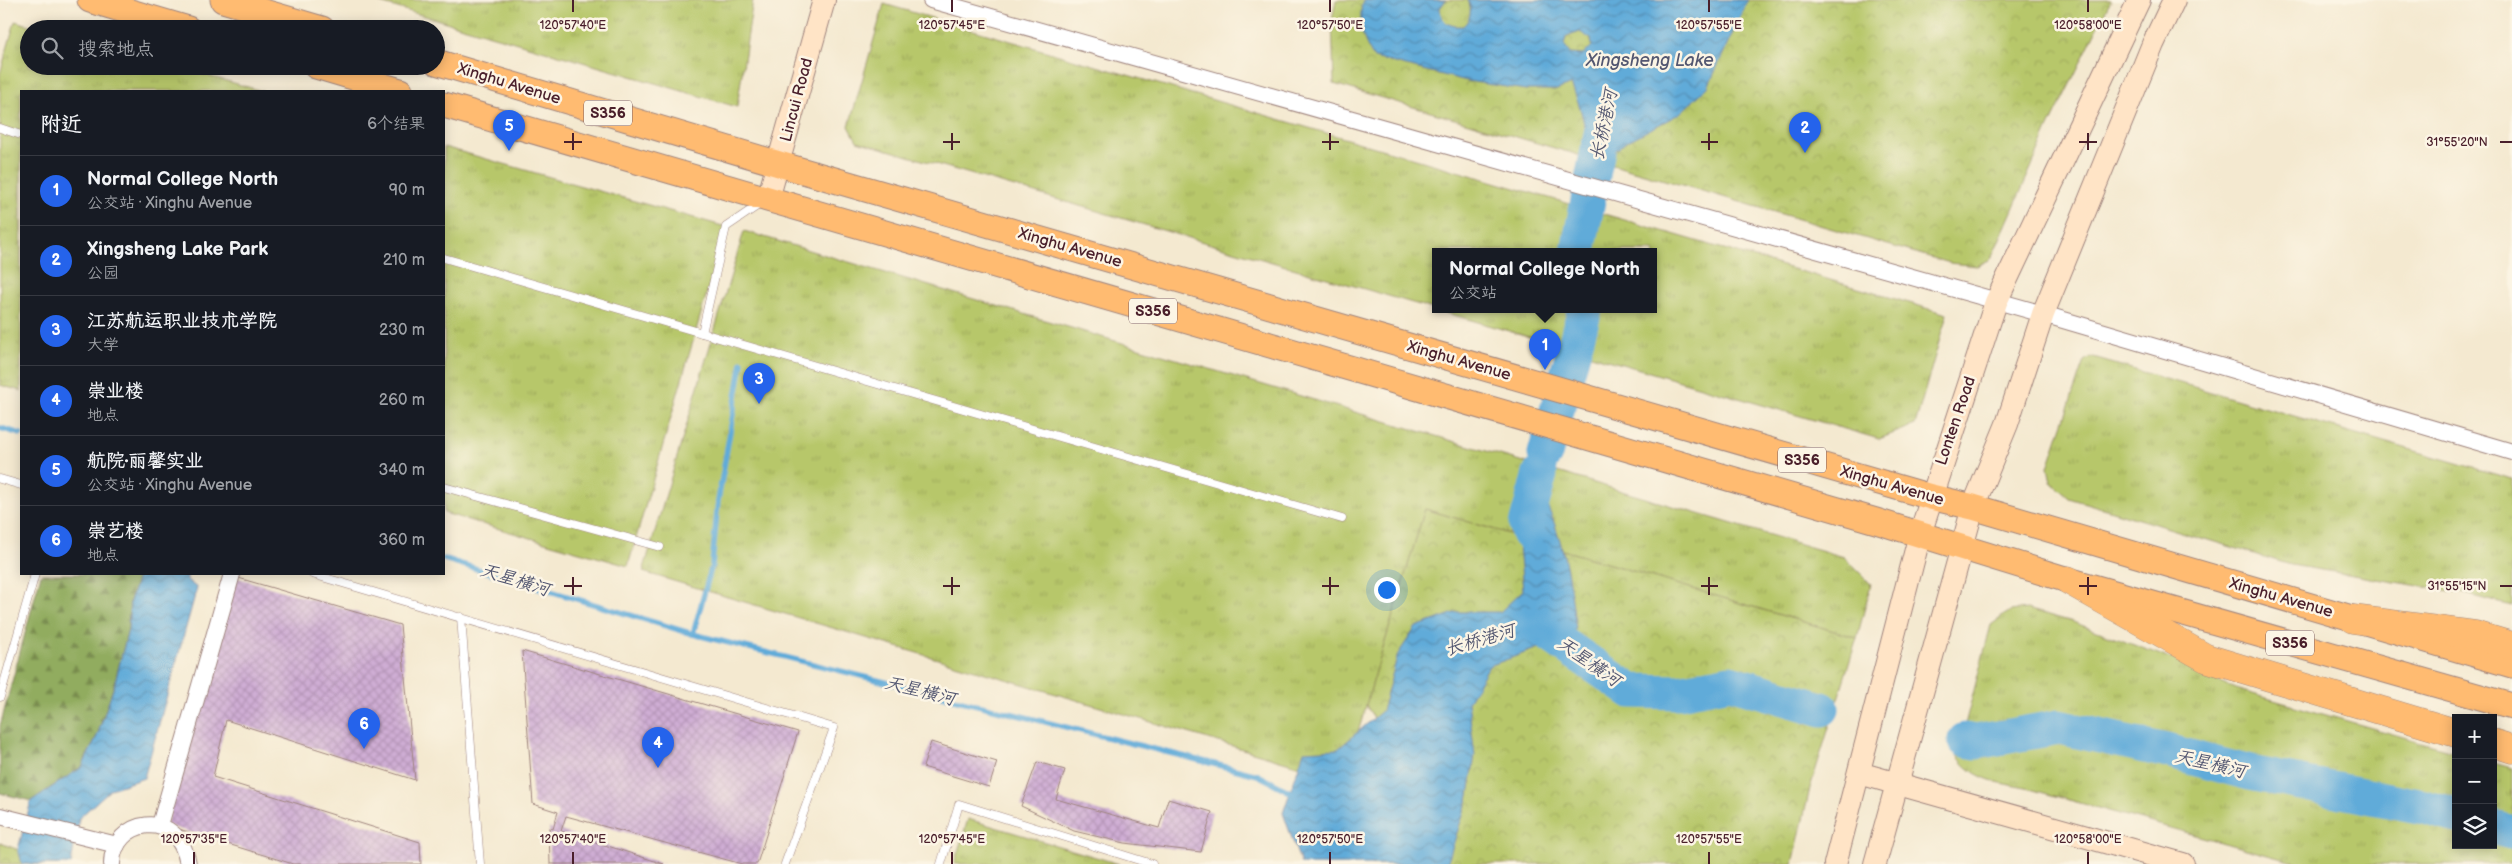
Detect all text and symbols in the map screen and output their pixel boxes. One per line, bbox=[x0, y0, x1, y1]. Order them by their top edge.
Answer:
text: 120°57'40"E bbox=[540, 18, 606, 33]
text: 120°57'45"E bbox=[919, 18, 985, 33]
text: 120°57'50"E bbox=[1297, 18, 1363, 33]
text: 120°57'55"E bbox=[1676, 18, 1742, 33]
text: 120°58'00"E bbox=[2054, 18, 2122, 33]
search box bbox=[20, 20, 445, 75]
icon: search bbox=[38, 34, 66, 62]
text: 搜索地点 bbox=[78, 38, 154, 61]
water label: Xingsheng Lake bbox=[1585, 50, 1714, 71]
street label: Lincui Road bbox=[777, 56, 817, 144]
street label: Xinghu Avenue bbox=[454, 59, 563, 109]
water label: 长桥港河 bbox=[1586, 85, 1622, 162]
road number: S356 bbox=[584, 100, 632, 126]
pin: 5 bbox=[493, 110, 525, 151]
text: 附近 bbox=[40, 112, 82, 137]
pin: 2 bbox=[1789, 112, 1821, 153]
text: 6个结果 bbox=[367, 115, 425, 134]
text: 31°55'20"N bbox=[2426, 135, 2488, 150]
text: Normal College North bbox=[87, 168, 278, 191]
text: 1 bbox=[53, 181, 59, 200]
text: 90 m bbox=[389, 181, 425, 200]
text: 公交站 · Xinghu Avenue bbox=[87, 194, 252, 213]
street label: Xinghu Avenue bbox=[1015, 224, 1124, 272]
text: Xingsheng Lake Park bbox=[87, 238, 268, 261]
popup bbox=[1432, 248, 1657, 313]
text: 2 bbox=[51, 251, 61, 270]
text: 210 m bbox=[383, 251, 425, 270]
text: Normal College North bbox=[1449, 258, 1640, 281]
text: 公园 bbox=[87, 264, 119, 283]
text: 公交站 bbox=[1449, 284, 1497, 303]
road number: S356 bbox=[1129, 298, 1177, 324]
text: 江苏航运职业技术学院 bbox=[87, 310, 277, 333]
text: 3 bbox=[51, 321, 61, 340]
text: 230 m bbox=[379, 321, 425, 340]
pin: 1 bbox=[1529, 329, 1561, 370]
text: 大学 bbox=[87, 336, 119, 355]
street label: Xinghu Avenue bbox=[1404, 337, 1513, 385]
pin: 3 bbox=[743, 363, 775, 404]
street label: Lonten Road bbox=[1932, 374, 1980, 468]
text: 崇业楼 bbox=[87, 380, 144, 403]
text: 4 bbox=[51, 391, 61, 410]
text: 260 m bbox=[379, 391, 425, 410]
text: 地点 bbox=[87, 406, 119, 425]
road number: S356 bbox=[1778, 448, 1826, 472]
text: 航院·丽馨实业 bbox=[87, 450, 204, 473]
text: 5 bbox=[51, 461, 61, 480]
text: 340 m bbox=[378, 461, 425, 480]
street label: Xinghu Avenue bbox=[1837, 462, 1946, 510]
text: 公交站 · Xinghu Avenue bbox=[87, 476, 252, 495]
text: 崇艺楼 bbox=[87, 520, 144, 543]
text: 6 bbox=[51, 531, 61, 550]
text: 360 m bbox=[378, 531, 425, 550]
text: 地点 bbox=[87, 546, 119, 565]
water label: 天星横河 bbox=[478, 559, 555, 601]
street label: Xinghu Avenue bbox=[2226, 574, 2335, 622]
your location bbox=[1374, 577, 1400, 603]
text: 31°55'15"N bbox=[2427, 579, 2487, 594]
water label: 长桥港河 bbox=[1443, 619, 1520, 660]
road number: S356 bbox=[2266, 630, 2314, 656]
water label: 天星横河 bbox=[1553, 633, 1627, 693]
water label: 天星横河 bbox=[883, 672, 960, 711]
pin: 6 bbox=[348, 708, 380, 749]
map controls bbox=[2452, 714, 2497, 849]
button: + bbox=[2452, 714, 2497, 759]
pin: 4 bbox=[642, 727, 674, 768]
water label: 天星横河 bbox=[2173, 746, 2250, 783]
button: − bbox=[2452, 759, 2497, 804]
button: layers bbox=[2452, 804, 2497, 849]
text: 120°57'35"E bbox=[161, 832, 227, 847]
text: 120°57'40"E bbox=[540, 832, 606, 847]
text: 120°57'45"E bbox=[919, 832, 985, 847]
text: 120°57'50"E bbox=[1297, 832, 1363, 847]
text: 120°57'55"E bbox=[1676, 832, 1742, 847]
text: 120°58'00"E bbox=[2054, 832, 2122, 847]

